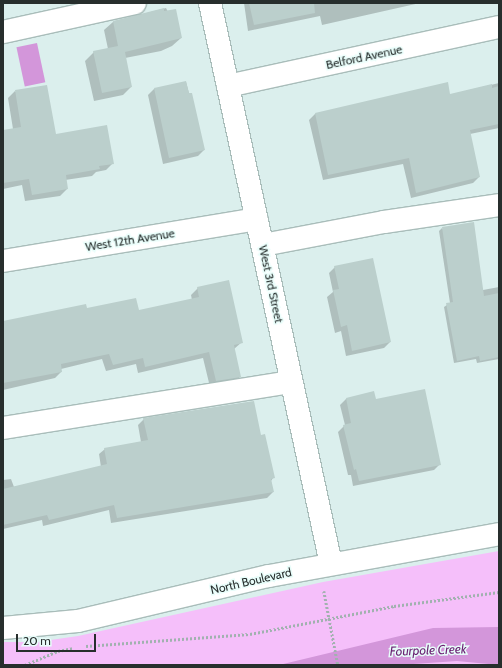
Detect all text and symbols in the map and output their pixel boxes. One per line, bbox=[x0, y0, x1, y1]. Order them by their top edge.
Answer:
street label: Belford Avenue bbox=[325, 42, 403, 72]
street label: West 12th Avenue bbox=[84, 226, 176, 254]
street label: West 3rd Street bbox=[256, 244, 286, 324]
street label: North Boulevard bbox=[209, 565, 293, 597]
scale bar bbox=[18, 626, 98, 652]
text: 20 m bbox=[23, 633, 51, 648]
water label: Fourpole Creek bbox=[389, 641, 467, 659]

